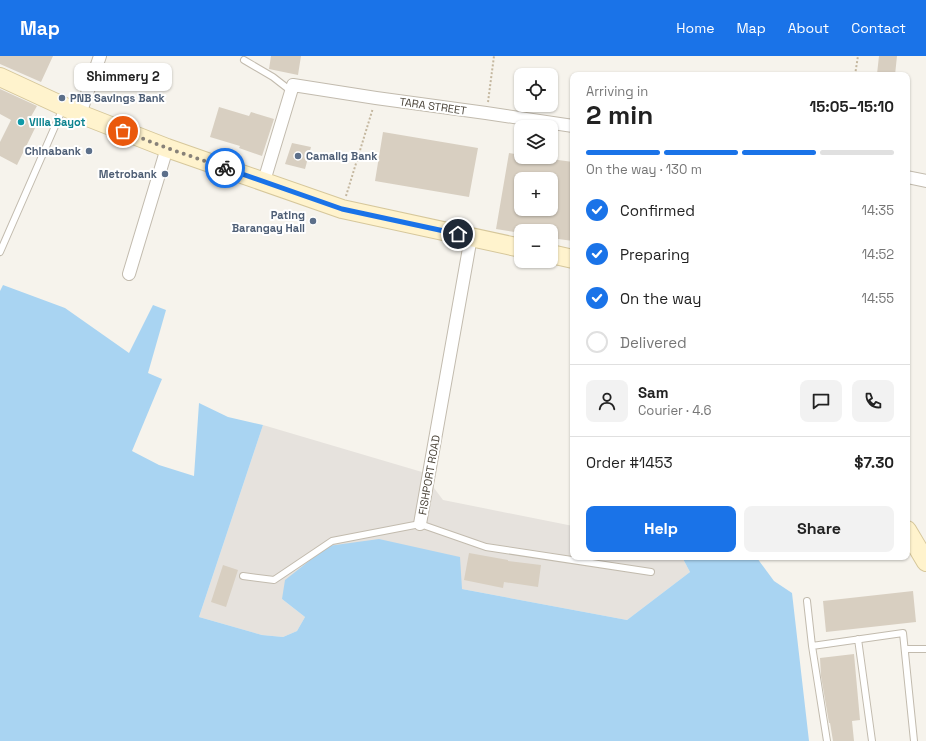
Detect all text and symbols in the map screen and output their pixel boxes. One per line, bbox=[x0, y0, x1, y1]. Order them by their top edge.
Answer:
text: Map bbox=[20, 16, 60, 41]
text: Home bbox=[676, 19, 714, 37]
text: Map bbox=[736, 19, 766, 37]
text: About bbox=[788, 19, 829, 37]
text: Contact bbox=[851, 19, 906, 37]
callout: Shimmery 2 bbox=[74, 63, 172, 91]
text: Shimmery 2 bbox=[86, 68, 160, 85]
map controls bbox=[514, 68, 558, 268]
button: locate bbox=[514, 68, 558, 112]
text: Arriving in bbox=[586, 83, 648, 100]
place label: PNB Savings Bank bbox=[70, 91, 166, 105]
marker: PNB Savings Bank bbox=[57, 93, 67, 103]
street label: TARA STREET bbox=[398, 94, 468, 118]
text: 15:05–15:10 bbox=[810, 97, 894, 116]
text: 2 min bbox=[586, 98, 653, 132]
pin bbox=[106, 114, 140, 148]
place label: Villa Bayot bbox=[29, 115, 86, 129]
marker: Villa Bayot bbox=[16, 117, 26, 127]
icon: bag bbox=[112, 120, 134, 142]
button: layers bbox=[514, 120, 558, 164]
place label: Chinabank bbox=[25, 144, 82, 158]
marker: Chinabank bbox=[84, 146, 94, 156]
courier bbox=[205, 148, 245, 188]
place label: Camalig Bank bbox=[306, 149, 378, 163]
marker: Camalig Bank bbox=[293, 151, 303, 161]
icon: bike bbox=[214, 157, 236, 179]
text: On the way · 130 m bbox=[586, 161, 702, 178]
place label: Metrobank bbox=[99, 167, 158, 181]
marker: Metrobank bbox=[160, 169, 170, 179]
button: + bbox=[514, 172, 558, 216]
icon: check bbox=[586, 199, 608, 221]
text: Confirmed bbox=[620, 201, 695, 220]
text: 14:35 bbox=[862, 202, 894, 219]
place label: Pating Barangay Hall bbox=[232, 208, 305, 235]
marker: Pating Barangay Hall bbox=[308, 216, 318, 226]
pin bbox=[441, 217, 475, 251]
icon: home bbox=[447, 223, 469, 245]
button: − bbox=[514, 224, 558, 268]
icon: check bbox=[586, 243, 608, 265]
text: Preparing bbox=[620, 245, 690, 264]
text: 14:52 bbox=[862, 246, 894, 263]
icon: check bbox=[586, 287, 608, 309]
text: On the way bbox=[620, 289, 701, 308]
text: 14:55 bbox=[862, 290, 894, 307]
text: Delivered bbox=[620, 333, 687, 352]
button: person bbox=[586, 380, 628, 422]
button: chat bbox=[800, 380, 842, 422]
button: phone bbox=[852, 380, 894, 422]
text: Sam bbox=[638, 383, 669, 402]
text: Courier · 4.6 bbox=[638, 402, 711, 419]
street label: FISHPORT ROAD bbox=[415, 434, 443, 516]
text: Order #1453 bbox=[586, 453, 673, 472]
text: $7.30 bbox=[854, 453, 894, 472]
button: Help bbox=[586, 506, 736, 552]
button: Share bbox=[744, 506, 894, 552]

